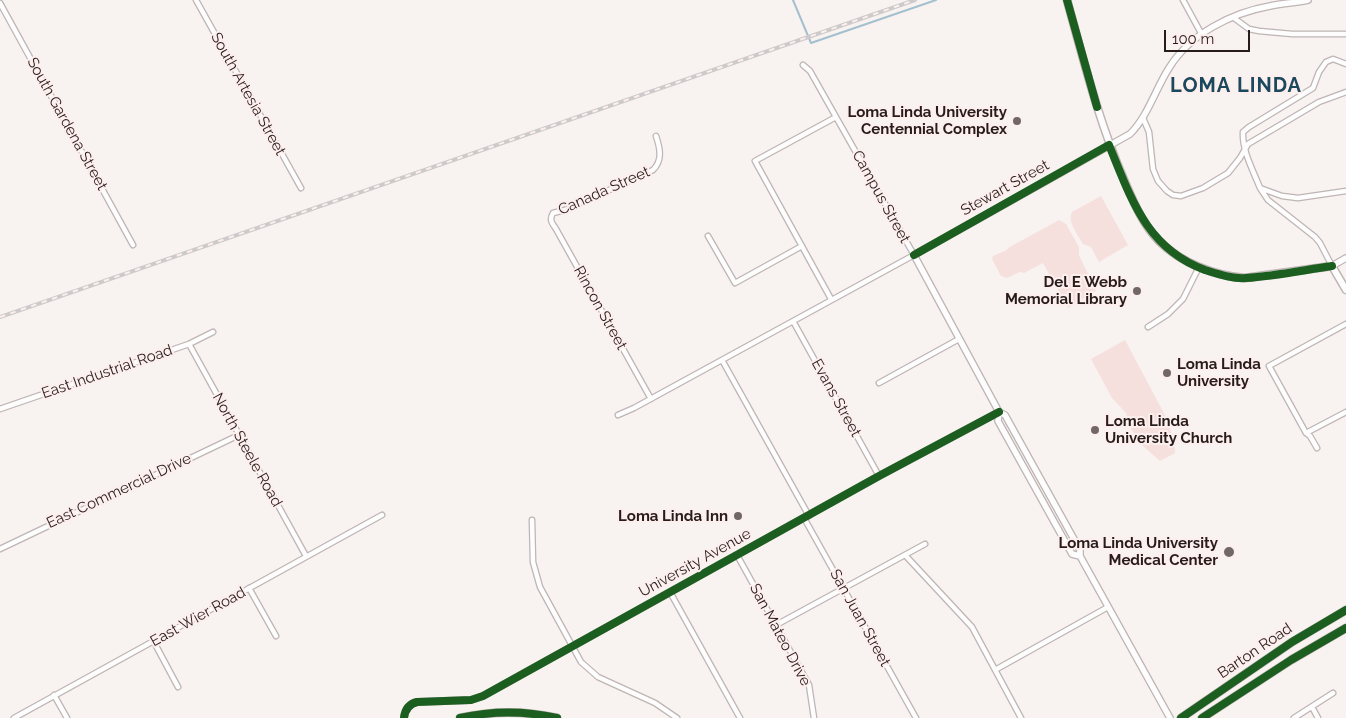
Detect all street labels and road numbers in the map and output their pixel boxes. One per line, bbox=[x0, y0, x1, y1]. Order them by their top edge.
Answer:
street label: South Artesia Street bbox=[207, 29, 289, 159]
street label: South Gardena Street bbox=[23, 54, 111, 194]
street label: Campus Street bbox=[848, 148, 914, 246]
street label: Stewart Street bbox=[958, 156, 1052, 220]
street label: Canada Street bbox=[555, 163, 653, 219]
street label: Rincon Street bbox=[570, 263, 630, 353]
street label: East Industrial Road bbox=[39, 341, 175, 403]
street label: Evans Street bbox=[807, 356, 865, 440]
street label: North Steele Road bbox=[208, 390, 286, 510]
street label: East Commercial Drive bbox=[44, 450, 194, 532]
street label: University Avenue bbox=[636, 525, 754, 601]
street label: San Juan Street bbox=[826, 566, 894, 670]
street label: San Mateo Drive bbox=[745, 581, 815, 689]
street label: East Wier Road bbox=[147, 583, 249, 651]
street label: Barton Road bbox=[1214, 620, 1296, 682]

